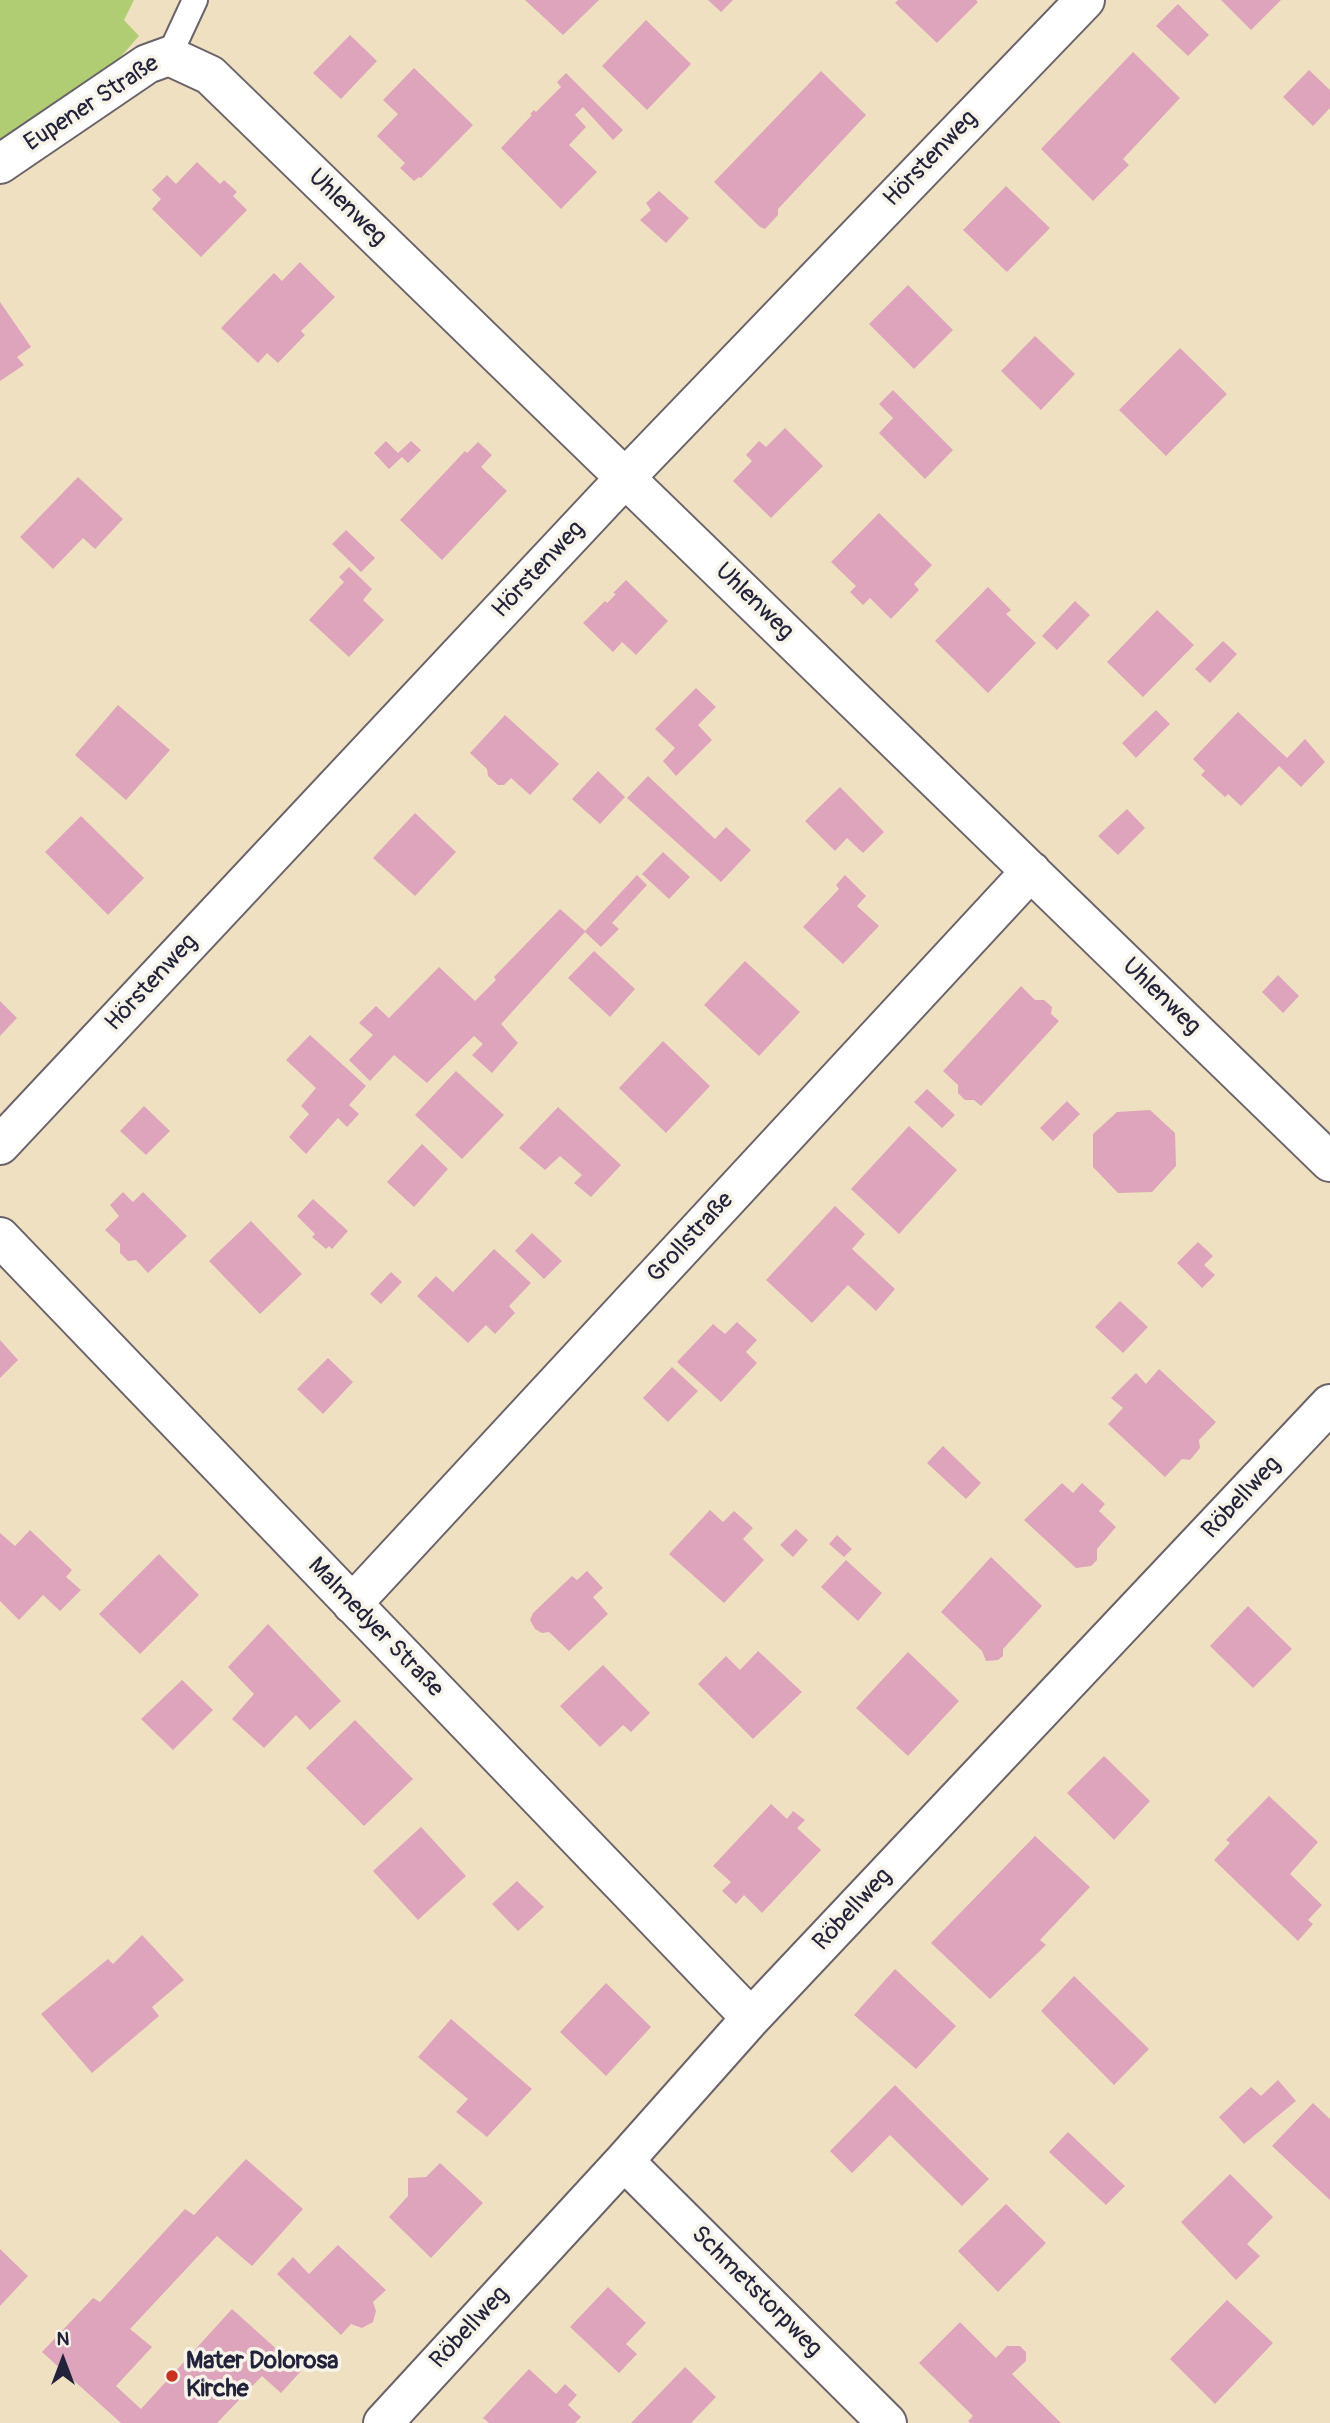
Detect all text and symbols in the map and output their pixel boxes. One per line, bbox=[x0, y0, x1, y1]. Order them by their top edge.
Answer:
street label: Eupener Straße bbox=[19, 50, 165, 158]
street label: Hörstenweg bbox=[878, 105, 984, 213]
street label: Uhlenweg bbox=[302, 164, 392, 252]
street label: Hörstenweg bbox=[487, 515, 591, 625]
street label: Uhlenweg bbox=[709, 558, 799, 646]
street label: Hörstenweg bbox=[100, 928, 204, 1038]
street label: Uhlenweg bbox=[1116, 953, 1206, 1041]
street label: Grollstraße bbox=[642, 1187, 740, 1289]
street label: Röbellweg bbox=[1197, 1451, 1287, 1545]
street label: Malmedyer Straße bbox=[301, 1552, 449, 1704]
street label: Röbellweg bbox=[808, 1863, 898, 1957]
street label: Schmetstorpweg bbox=[684, 2220, 828, 2364]
street label: Röbellweg bbox=[425, 2281, 515, 2375]
north arrow bbox=[28, 2325, 98, 2395]
text: N bbox=[57, 2327, 69, 2351]
place label: Mater Dolorosa Kirche bbox=[186, 2348, 338, 2404]
marker: Mater Dolorosa Kirche bbox=[164, 2368, 180, 2384]

